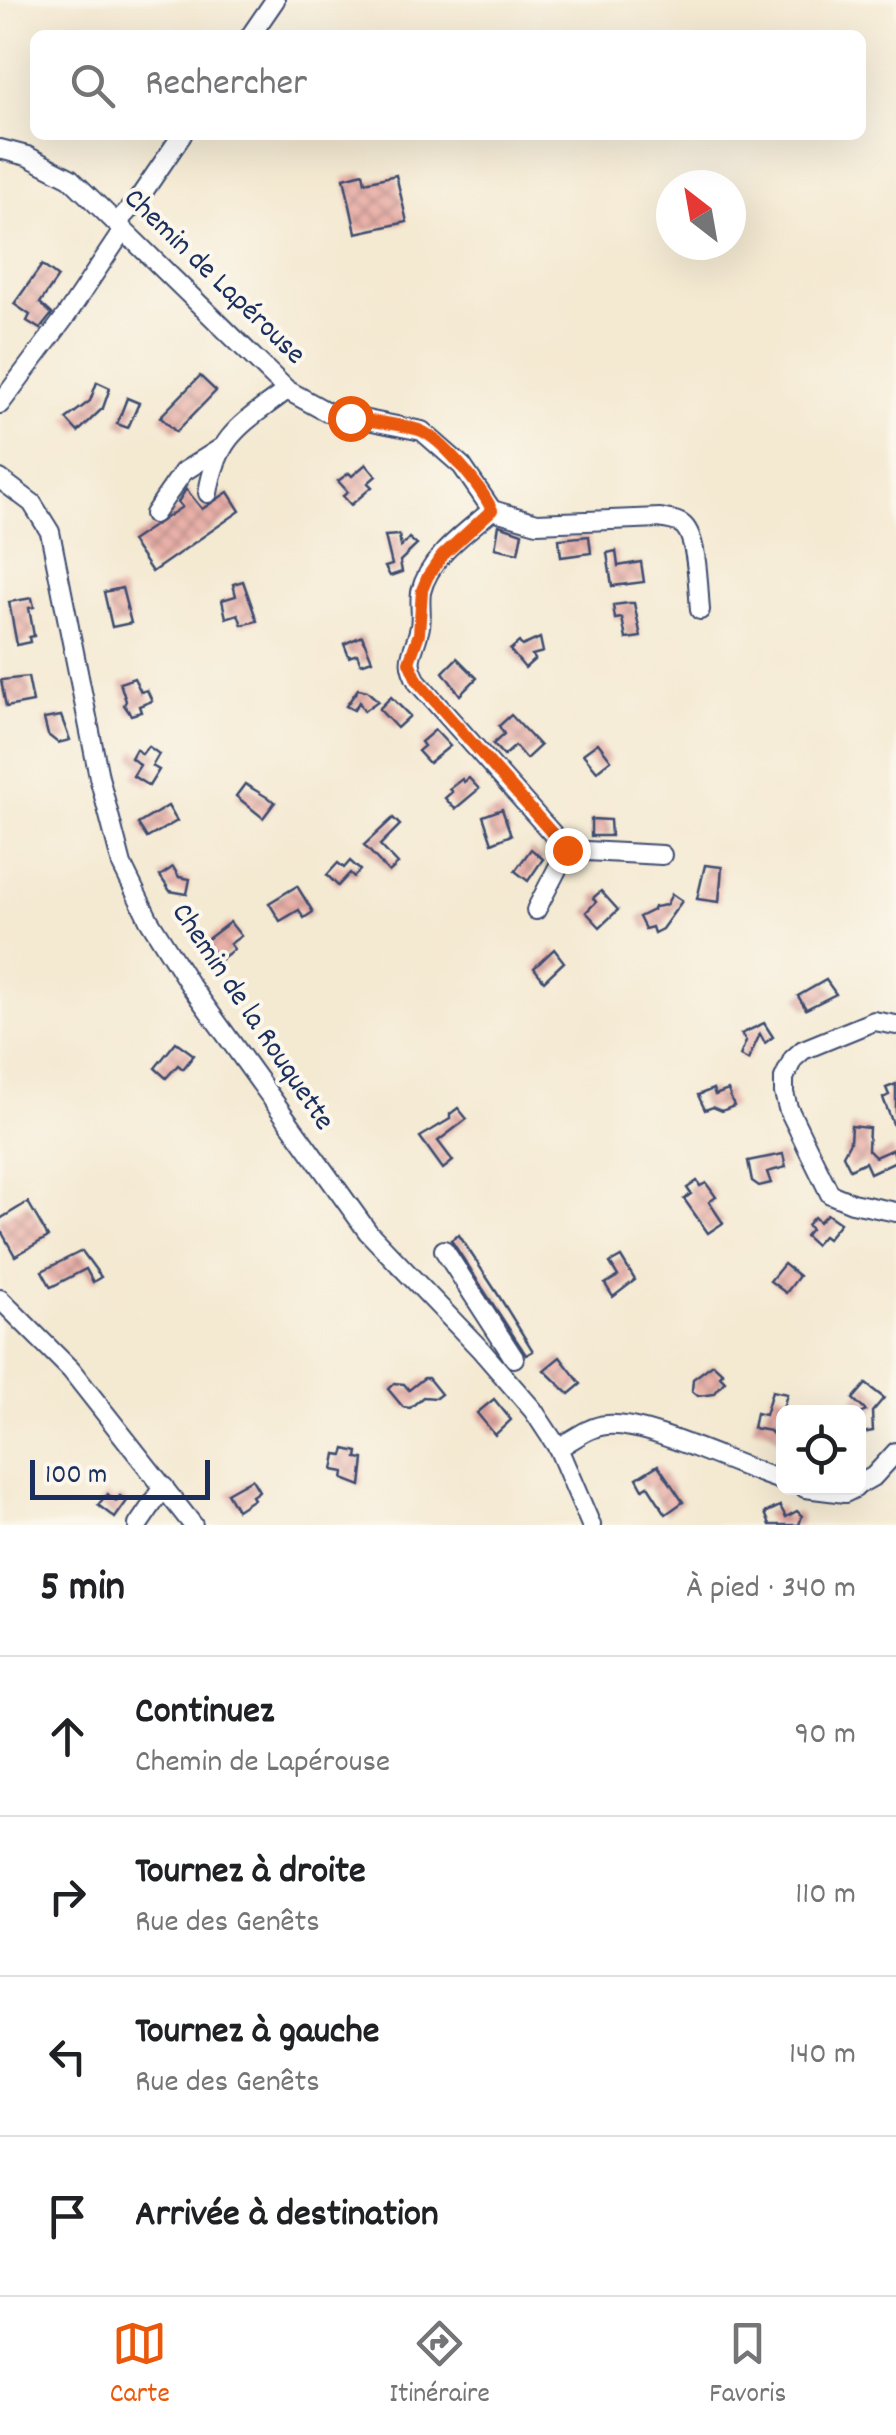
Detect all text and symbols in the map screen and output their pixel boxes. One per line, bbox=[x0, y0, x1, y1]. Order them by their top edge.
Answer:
search box bbox=[30, 30, 866, 140]
icon: search bbox=[65, 58, 120, 113]
text: Rechercher bbox=[145, 58, 307, 113]
north arrow bbox=[656, 170, 746, 260]
street label: Chemin de Lapérouse bbox=[112, 179, 314, 377]
route start bbox=[328, 396, 374, 442]
route end bbox=[545, 828, 591, 874]
street label: Chemin de la Rouquette bbox=[159, 895, 343, 1141]
map controls bbox=[776, 1405, 866, 1495]
button: locate bbox=[776, 1405, 866, 1495]
scale bar bbox=[30, 1455, 210, 1500]
text: 100 m bbox=[45, 1457, 107, 1497]
text: 5 min bbox=[40, 1560, 125, 1620]
text: À pied · 340 m bbox=[686, 1567, 856, 1613]
text: Continuez bbox=[135, 1686, 274, 1741]
icon: ahead bbox=[40, 1709, 95, 1764]
text: 90 m bbox=[795, 1713, 856, 1759]
text: Chemin de Lapérouse bbox=[135, 1741, 390, 1787]
text: Tournez à droite bbox=[135, 1846, 366, 1901]
icon: right bbox=[40, 1869, 95, 1924]
text: 110 m bbox=[795, 1873, 856, 1919]
text: Rue des Genêts bbox=[135, 1901, 320, 1947]
text: Tournez à gauche bbox=[135, 2006, 380, 2061]
icon: left bbox=[40, 2029, 95, 2084]
text: 140 m bbox=[789, 2033, 856, 2079]
text: Rue des Genêts bbox=[135, 2061, 320, 2107]
icon: arrive bbox=[40, 2189, 95, 2244]
text: Arrivée à destination bbox=[135, 2189, 439, 2244]
tab: Carte bbox=[110, 2316, 170, 2416]
tab: Itinéraire bbox=[389, 2316, 490, 2416]
tab: Favoris bbox=[709, 2316, 786, 2416]

